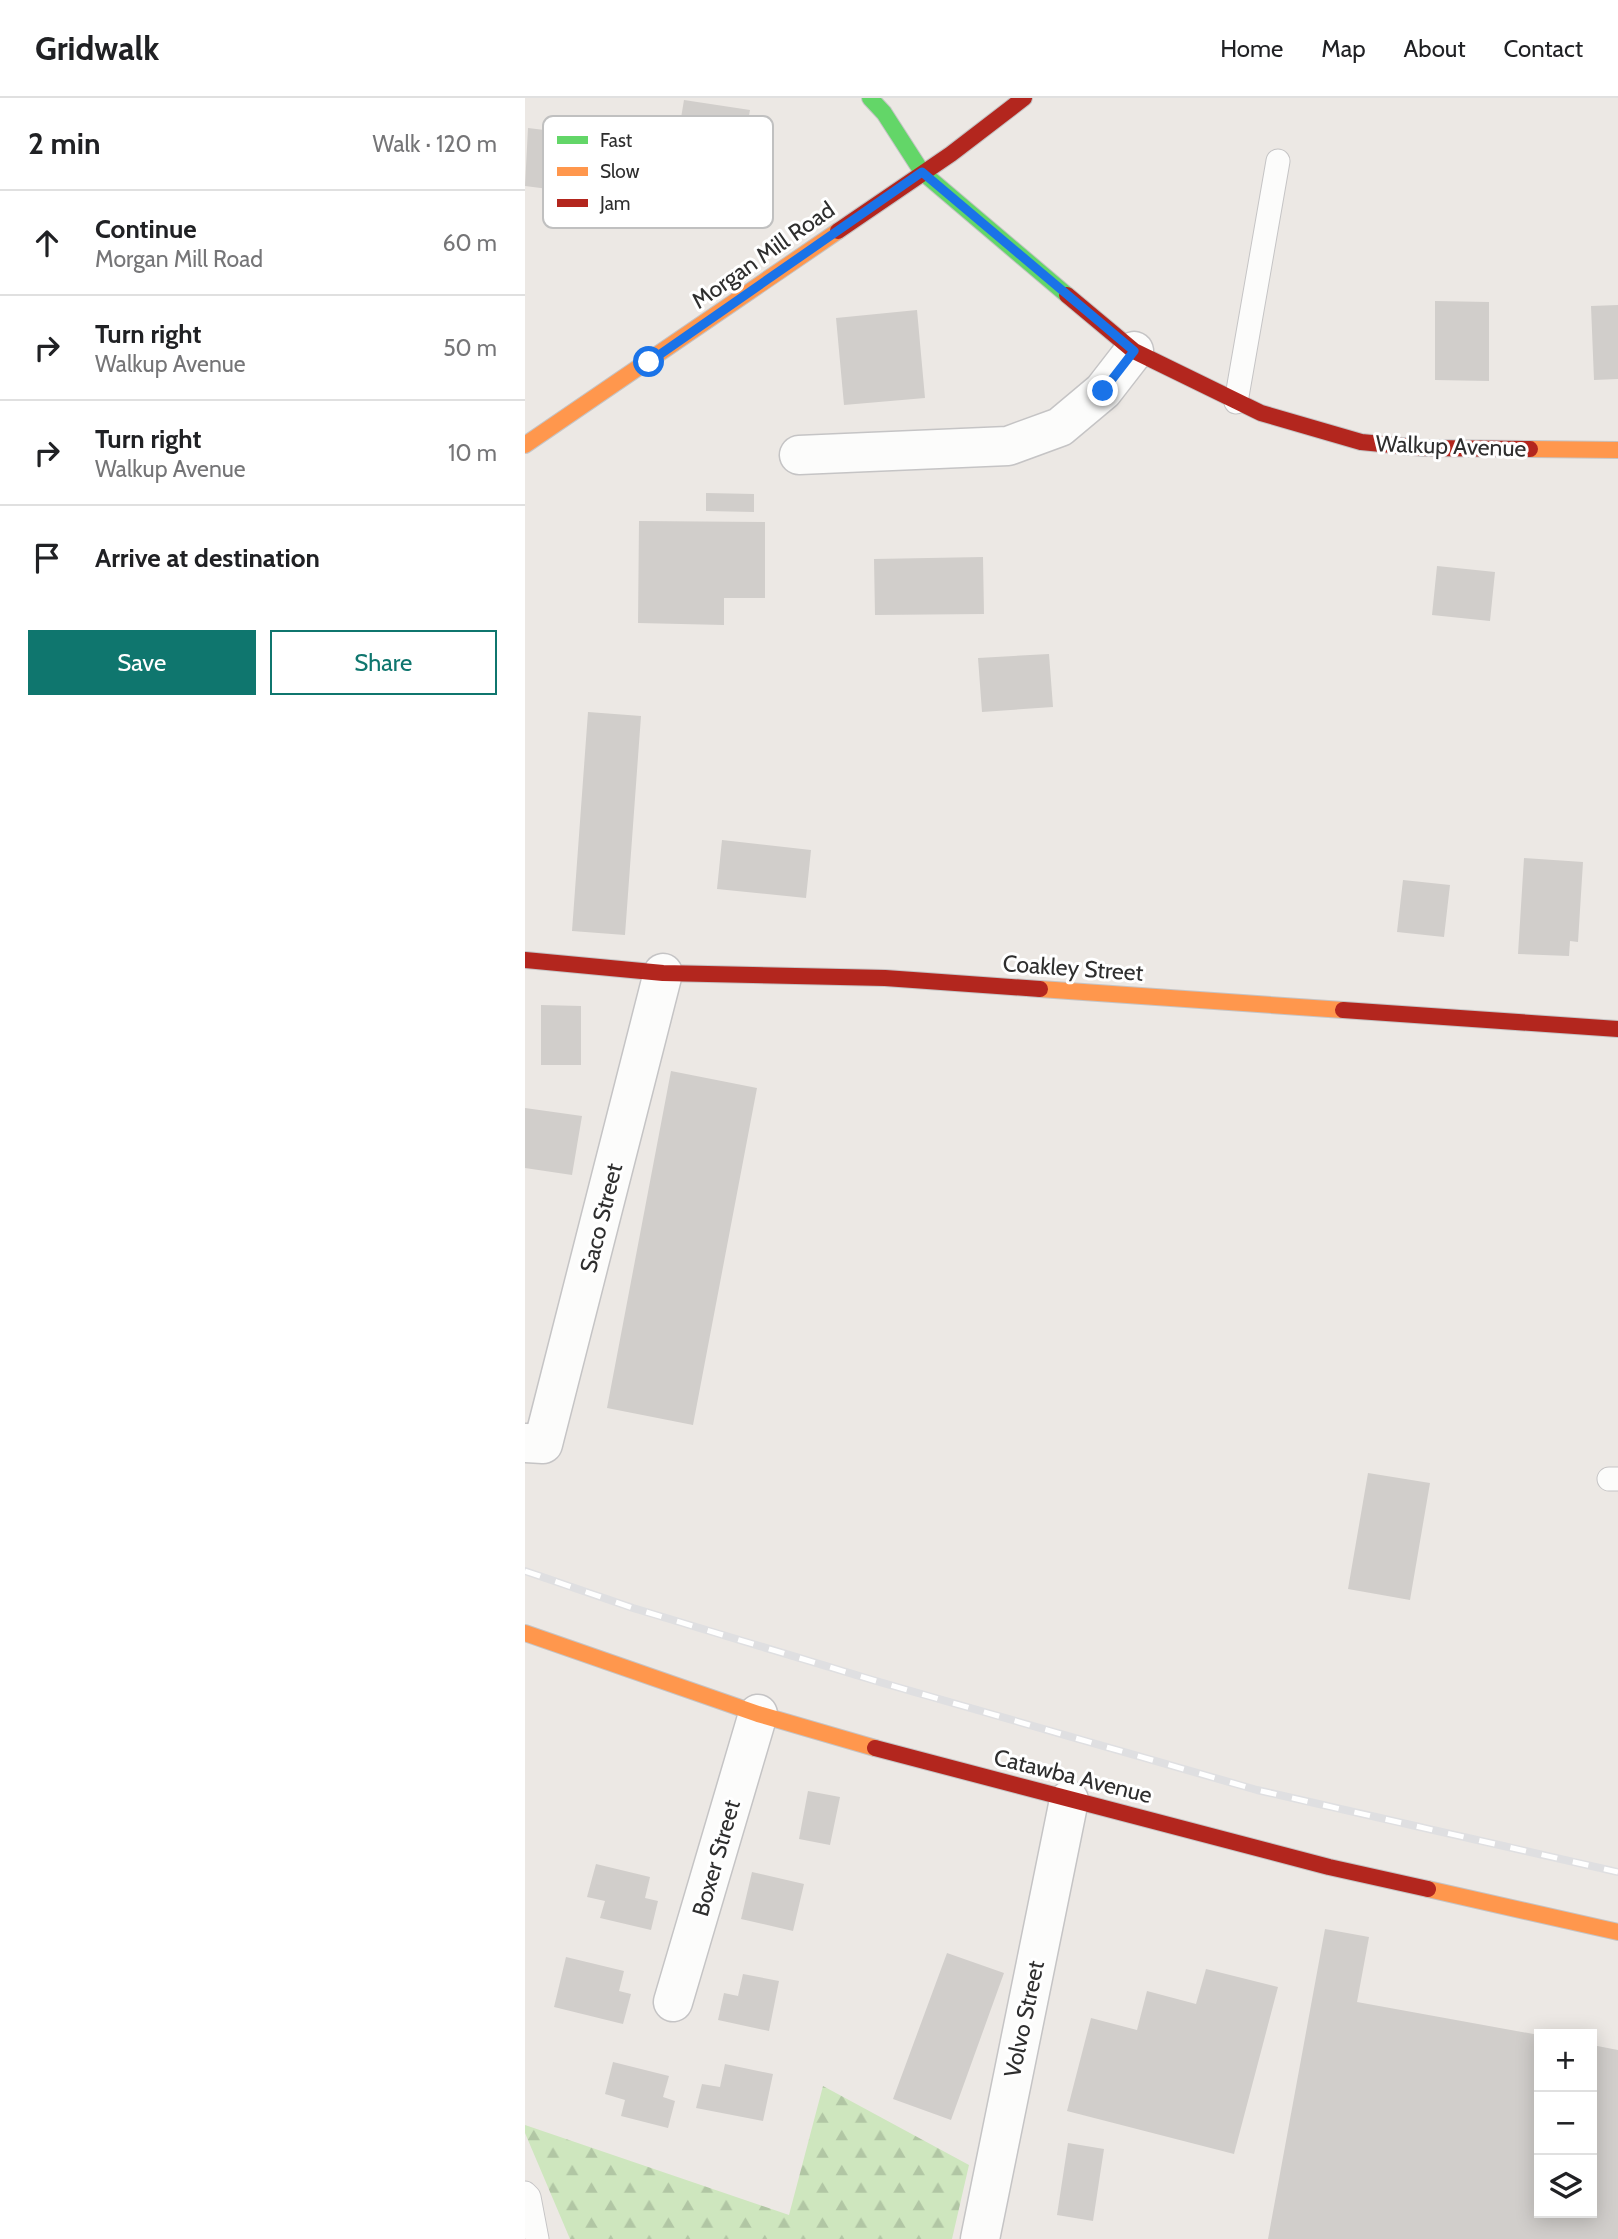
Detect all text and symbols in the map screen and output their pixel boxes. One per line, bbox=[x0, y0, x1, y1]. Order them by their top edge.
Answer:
text: Gridwalk bbox=[35, 28, 159, 68]
text: Home bbox=[1220, 34, 1283, 63]
text: Map bbox=[1321, 34, 1366, 63]
text: About bbox=[1404, 34, 1466, 63]
text: Contact bbox=[1504, 34, 1583, 63]
legend bbox=[543, 116, 773, 228]
text: 2 min bbox=[28, 125, 100, 162]
text: Fast bbox=[600, 129, 633, 152]
text: Walk · 120 m bbox=[373, 130, 497, 158]
text: Slow bbox=[600, 160, 640, 183]
text: Jam bbox=[599, 192, 630, 215]
street label: Morgan Mill Road bbox=[686, 195, 840, 315]
text: Continue bbox=[95, 213, 197, 245]
icon: ahead bbox=[28, 224, 66, 262]
text: 60 m bbox=[443, 229, 497, 257]
text: Morgan Mill Road bbox=[95, 245, 263, 273]
text: Turn right bbox=[95, 318, 201, 350]
icon: right bbox=[28, 329, 66, 367]
text: 50 m bbox=[443, 334, 497, 362]
route start bbox=[633, 346, 664, 377]
text: Walkup Avenue bbox=[95, 350, 246, 378]
route end bbox=[1087, 375, 1118, 406]
text: Turn right bbox=[95, 423, 201, 455]
street label: Walkup Avenue bbox=[1375, 429, 1527, 463]
icon: right bbox=[28, 434, 66, 472]
text: 10 m bbox=[448, 439, 497, 467]
text: Walkup Avenue bbox=[95, 455, 246, 483]
icon: arrive bbox=[28, 539, 66, 577]
text: Arrive at destination bbox=[95, 542, 320, 574]
button: Save bbox=[28, 630, 256, 695]
button: Share bbox=[270, 630, 497, 695]
street label: Coakley Street bbox=[1002, 949, 1144, 987]
street label: Saco Street bbox=[574, 1160, 628, 1276]
street label: Catawba Avenue bbox=[991, 1743, 1155, 1809]
street label: Boxer Street bbox=[686, 1796, 746, 1919]
street label: Volvo Street bbox=[998, 1958, 1050, 2080]
map controls bbox=[1534, 2029, 1597, 2218]
button: + bbox=[1534, 2029, 1597, 2092]
button: − bbox=[1534, 2092, 1597, 2155]
button: layers bbox=[1534, 2155, 1597, 2218]

